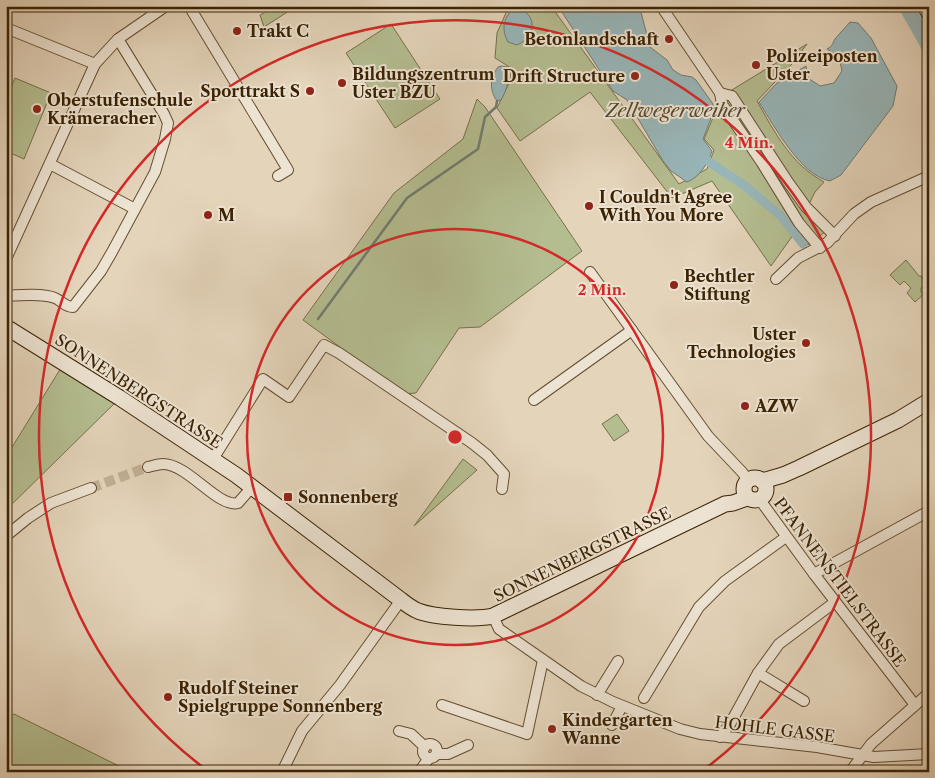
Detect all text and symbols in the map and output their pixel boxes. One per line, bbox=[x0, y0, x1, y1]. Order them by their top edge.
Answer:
place label: Trakt C bbox=[247, 21, 309, 41]
marker: Trakt C bbox=[231, 25, 243, 37]
place label: Betonlandschaft bbox=[524, 29, 659, 49]
marker: Betonlandschaft bbox=[663, 33, 675, 45]
place label: Polizeiposten Uster bbox=[766, 46, 878, 84]
marker: Polizeiposten Uster bbox=[750, 59, 762, 71]
place label: Bildungszentrum Uster BZU bbox=[352, 64, 494, 102]
place label: Drift Structure bbox=[503, 66, 625, 86]
marker: Drift Structure bbox=[629, 70, 641, 82]
marker: Bildungszentrum Uster BZU bbox=[336, 77, 348, 89]
place label: Sporttrakt S bbox=[200, 81, 300, 101]
marker: Sporttrakt S bbox=[304, 85, 316, 97]
place label: Oberstufenschule Krämeracher bbox=[47, 90, 193, 128]
water label: Zellwegerweiher bbox=[604, 100, 746, 122]
marker: Oberstufenschule Krämeracher bbox=[31, 103, 43, 115]
text: 4 Min. bbox=[725, 133, 773, 152]
place label: I Couldn't Agree With You More bbox=[598, 187, 733, 225]
marker: I Couldn't Agree With You More bbox=[583, 200, 595, 212]
place label: M bbox=[218, 205, 235, 225]
marker: M bbox=[202, 209, 214, 221]
place label: Bechtler Stiftung bbox=[684, 266, 755, 304]
marker: Bechtler Stiftung bbox=[668, 279, 680, 291]
text: 2 Min. bbox=[578, 280, 626, 299]
place label: Uster Technologies bbox=[687, 324, 796, 362]
street label: SONNENBERGSTRASSE bbox=[52, 329, 226, 453]
marker: Uster Technologies bbox=[800, 337, 812, 349]
place label: AZW bbox=[754, 396, 799, 416]
marker: AZW bbox=[739, 400, 751, 412]
centre of rings bbox=[446, 428, 464, 446]
place label: Sonnenberg bbox=[298, 487, 399, 507]
marker: Sonnenberg bbox=[282, 491, 294, 503]
street label: PFANNENSTIELSTRASSE bbox=[770, 493, 910, 671]
street label: SONNENBERGSTRASSE bbox=[490, 502, 674, 606]
place label: Rudolf Steiner Spielgruppe Sonnenberg bbox=[178, 678, 383, 716]
marker: Rudolf Steiner Spielgruppe Sonnenberg bbox=[162, 691, 174, 703]
place label: Kindergarten Wanne bbox=[561, 710, 673, 748]
street label: HOHLE GASSE bbox=[714, 712, 836, 746]
marker: Kindergarten Wanne bbox=[546, 723, 558, 735]

